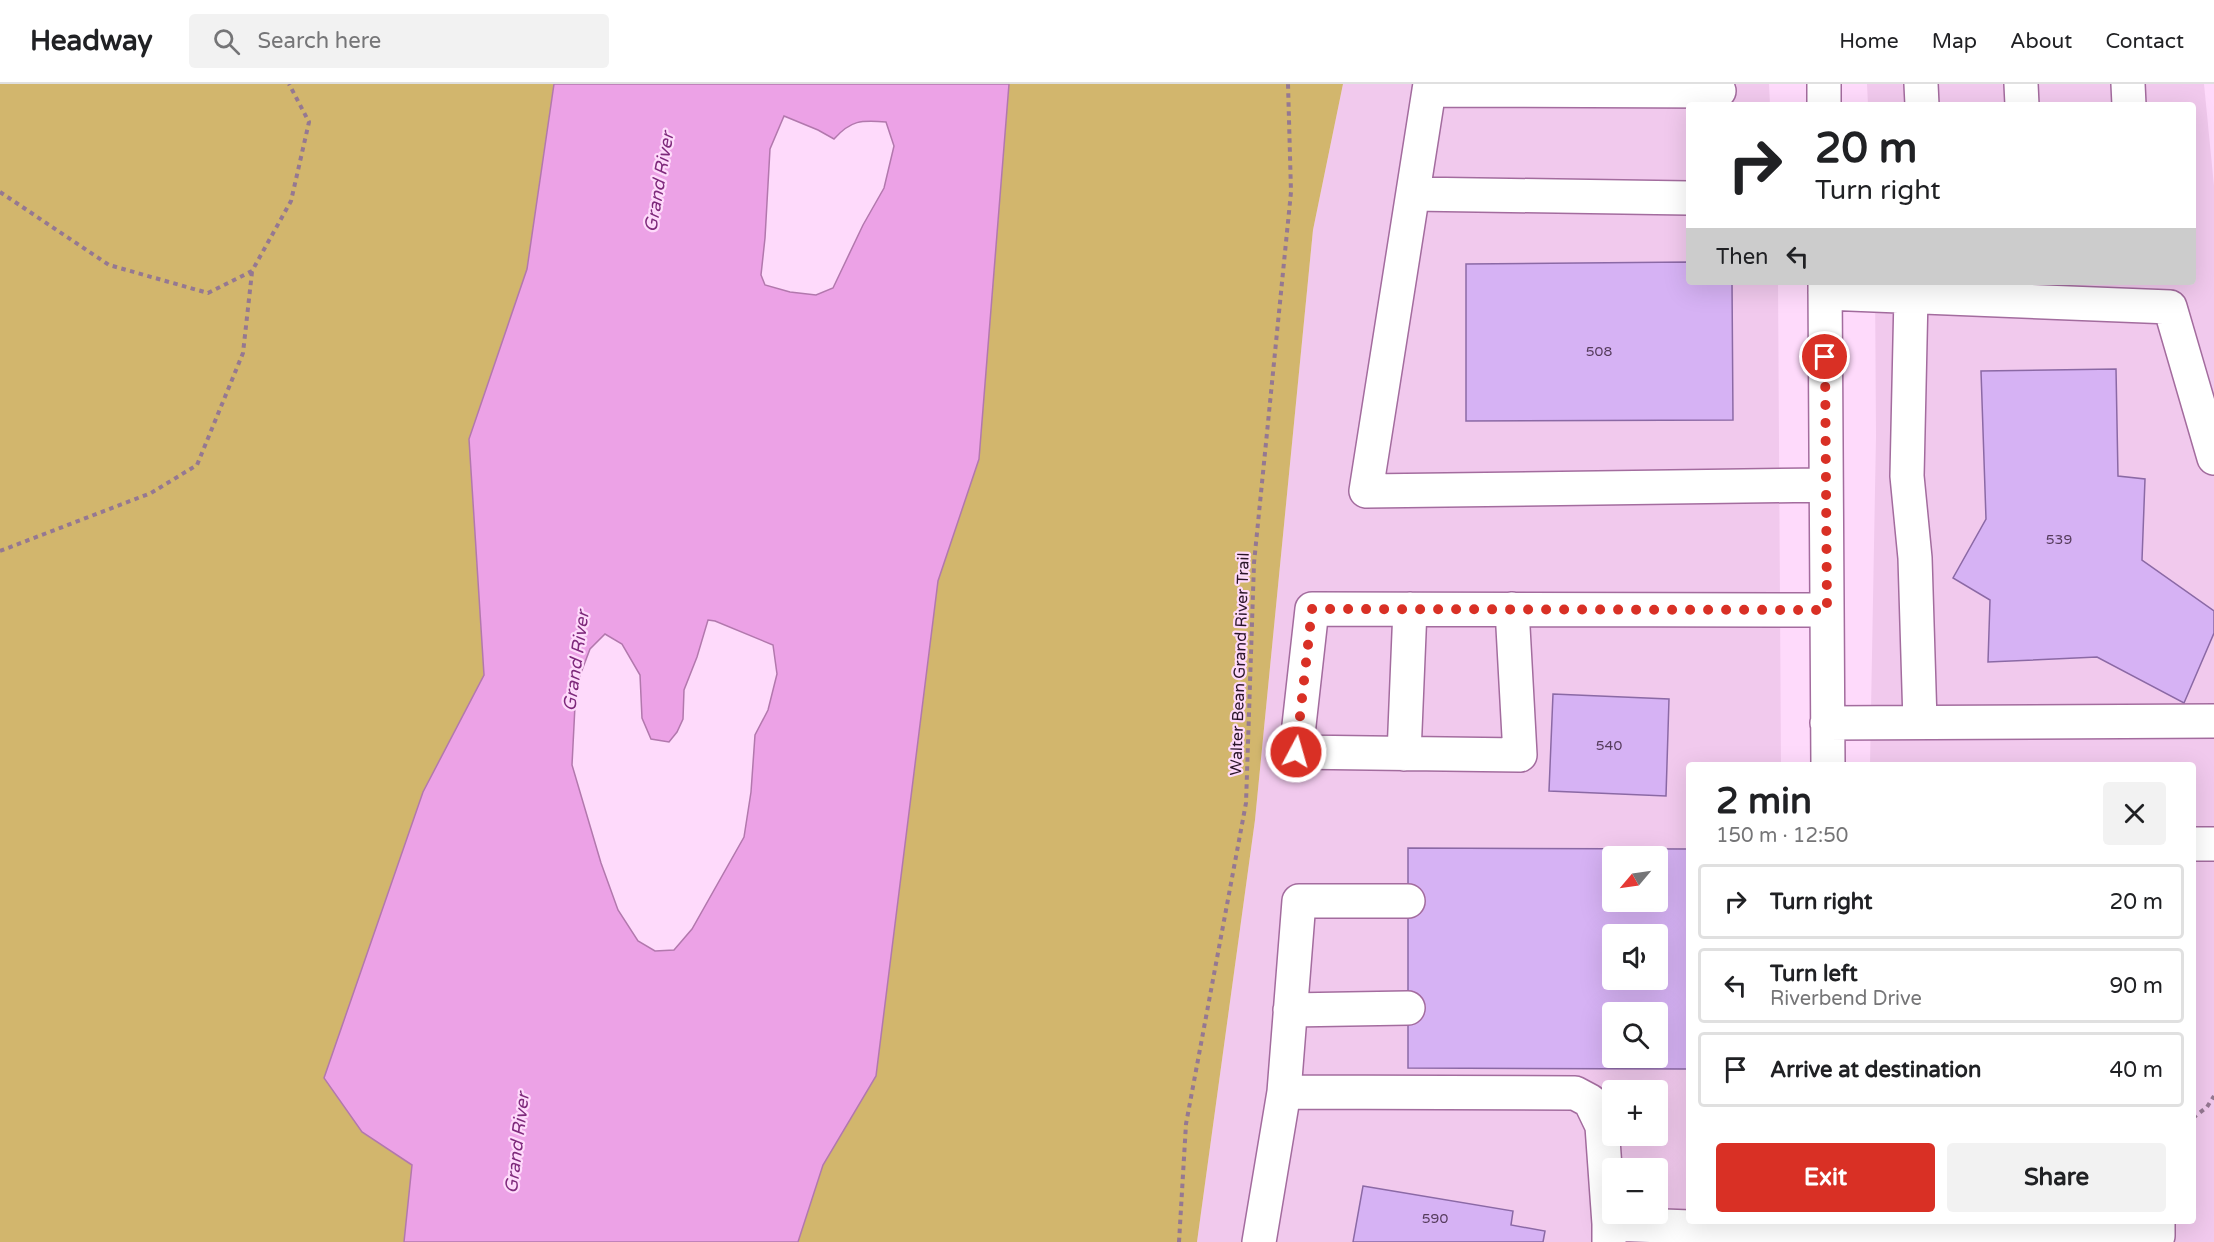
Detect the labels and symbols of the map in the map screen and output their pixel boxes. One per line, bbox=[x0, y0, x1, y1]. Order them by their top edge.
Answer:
water label: Grand River bbox=[639, 128, 679, 234]
pin bbox=[1799, 331, 1850, 382]
house number: 508 bbox=[1586, 343, 1612, 360]
house number: 539 bbox=[2046, 531, 2072, 548]
street label: Walter Bean Grand River Trail bbox=[1226, 552, 1254, 776]
water label: Grand River bbox=[558, 607, 594, 713]
position arrow bbox=[1264, 720, 1328, 784]
house number: 540 bbox=[1596, 737, 1622, 754]
north arrow bbox=[1602, 846, 1668, 912]
water label: Grand River bbox=[500, 1089, 534, 1195]
house number: 590 bbox=[1422, 1210, 1448, 1227]

